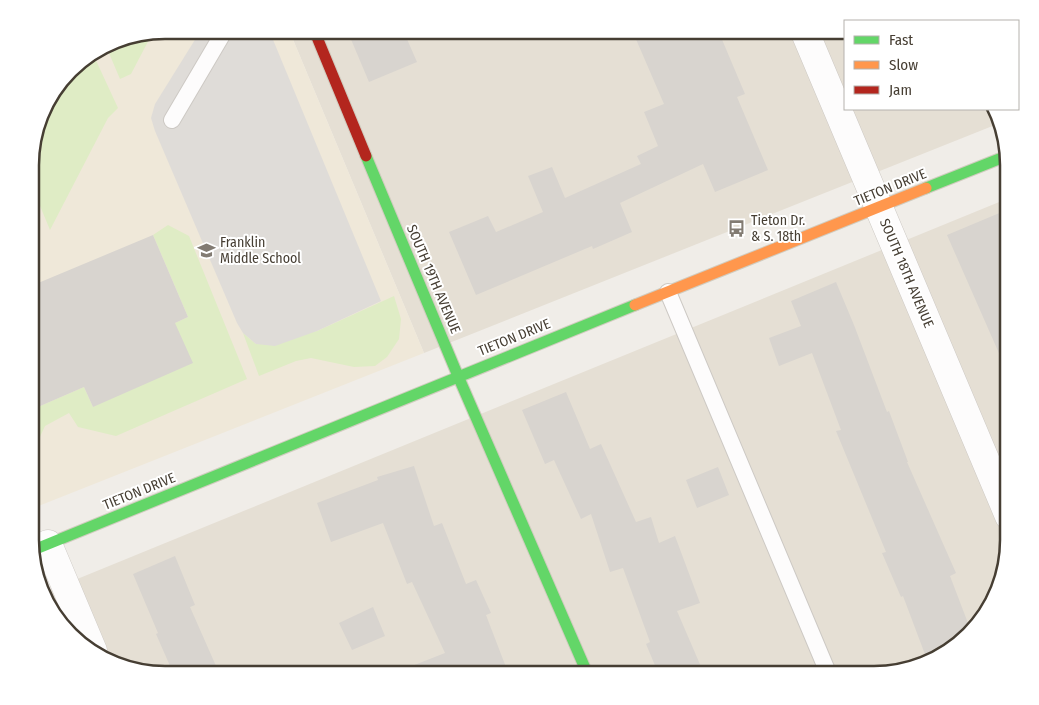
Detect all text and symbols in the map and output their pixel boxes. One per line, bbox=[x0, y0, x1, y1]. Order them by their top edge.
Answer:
legend bbox=[844, 20, 1019, 110]
text: Fast bbox=[889, 31, 913, 49]
text: Slow bbox=[889, 56, 918, 74]
text: Jam bbox=[889, 81, 912, 99]
street label: TIETON DRIVE bbox=[852, 165, 929, 210]
place label: Tieton Dr. & S. 18th bbox=[751, 212, 805, 245]
street label: SOUTH 18TH AVENUE bbox=[876, 216, 937, 331]
bus stop icon: Tieton Dr. & S. 18th bbox=[727, 218, 747, 238]
street label: SOUTH 19TH AVENUE bbox=[403, 222, 464, 337]
place label: Franklin Middle School bbox=[220, 234, 301, 267]
school or university icon: Franklin Middle School bbox=[196, 240, 216, 260]
street label: TIETON DRIVE bbox=[476, 315, 553, 360]
street label: TIETON DRIVE bbox=[101, 469, 178, 514]

